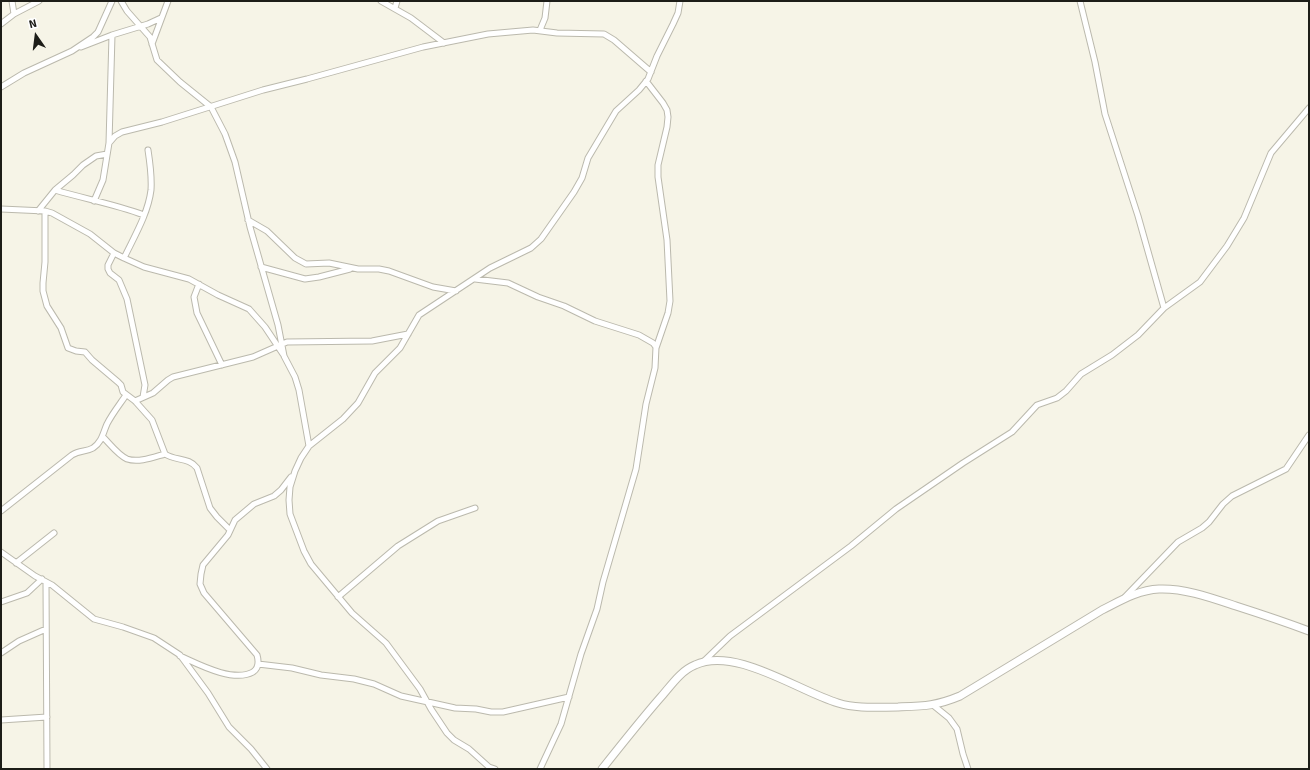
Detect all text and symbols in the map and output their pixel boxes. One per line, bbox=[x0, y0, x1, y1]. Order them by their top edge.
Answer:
north arrow bbox=[16, 16, 56, 56]
text: N bbox=[28, 17, 38, 31]

